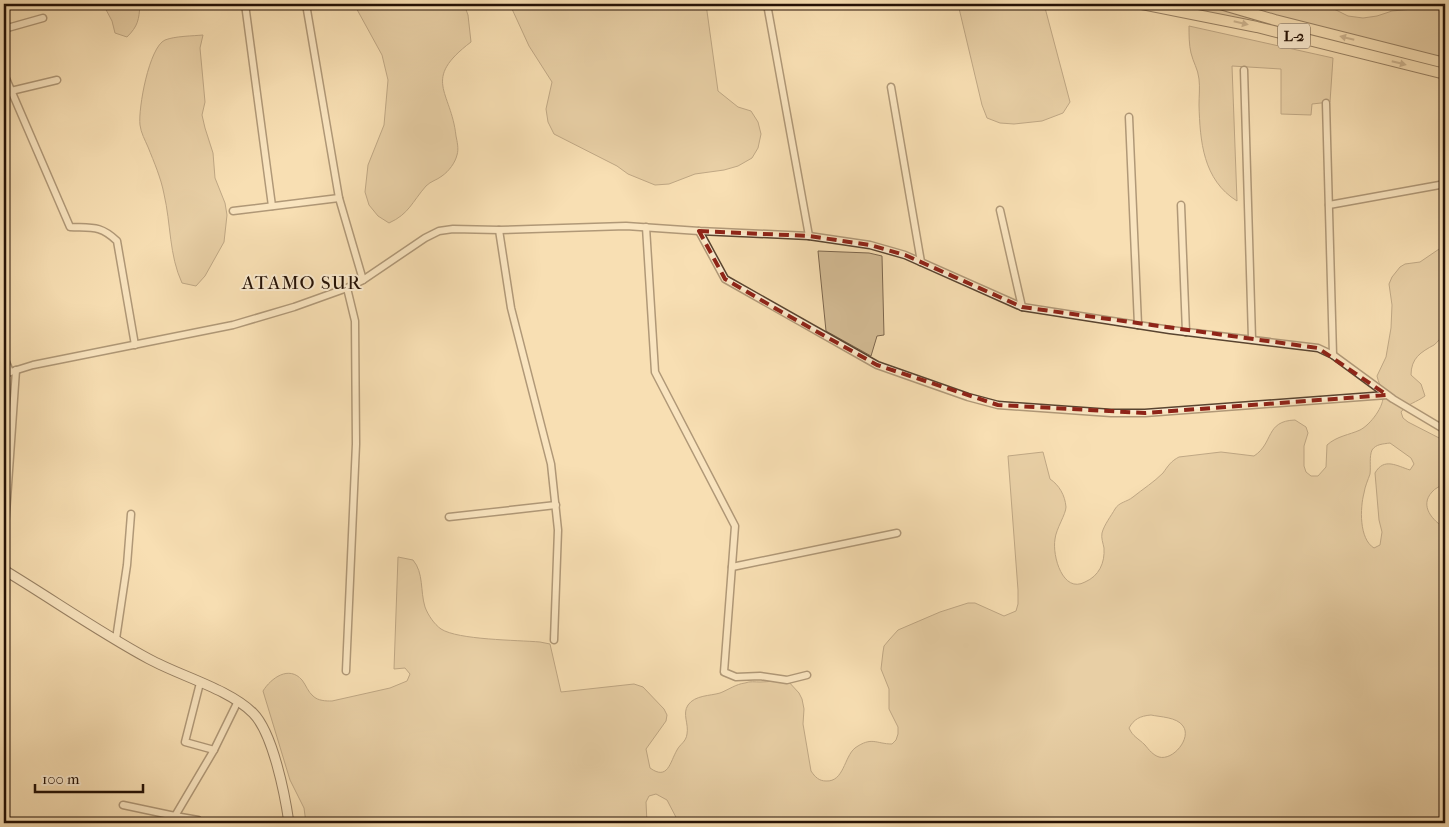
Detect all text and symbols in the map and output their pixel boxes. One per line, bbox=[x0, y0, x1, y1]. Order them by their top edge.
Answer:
one-way arrow bbox=[1234, 20, 1250, 28]
road number: L-2 bbox=[1278, 24, 1310, 48]
one-way arrow bbox=[1340, 34, 1355, 42]
one-way arrow bbox=[1392, 59, 1407, 67]
district label: ATAMO SUR bbox=[241, 272, 362, 294]
scale bar bbox=[35, 762, 142, 794]
text: 100 m bbox=[42, 770, 80, 788]

